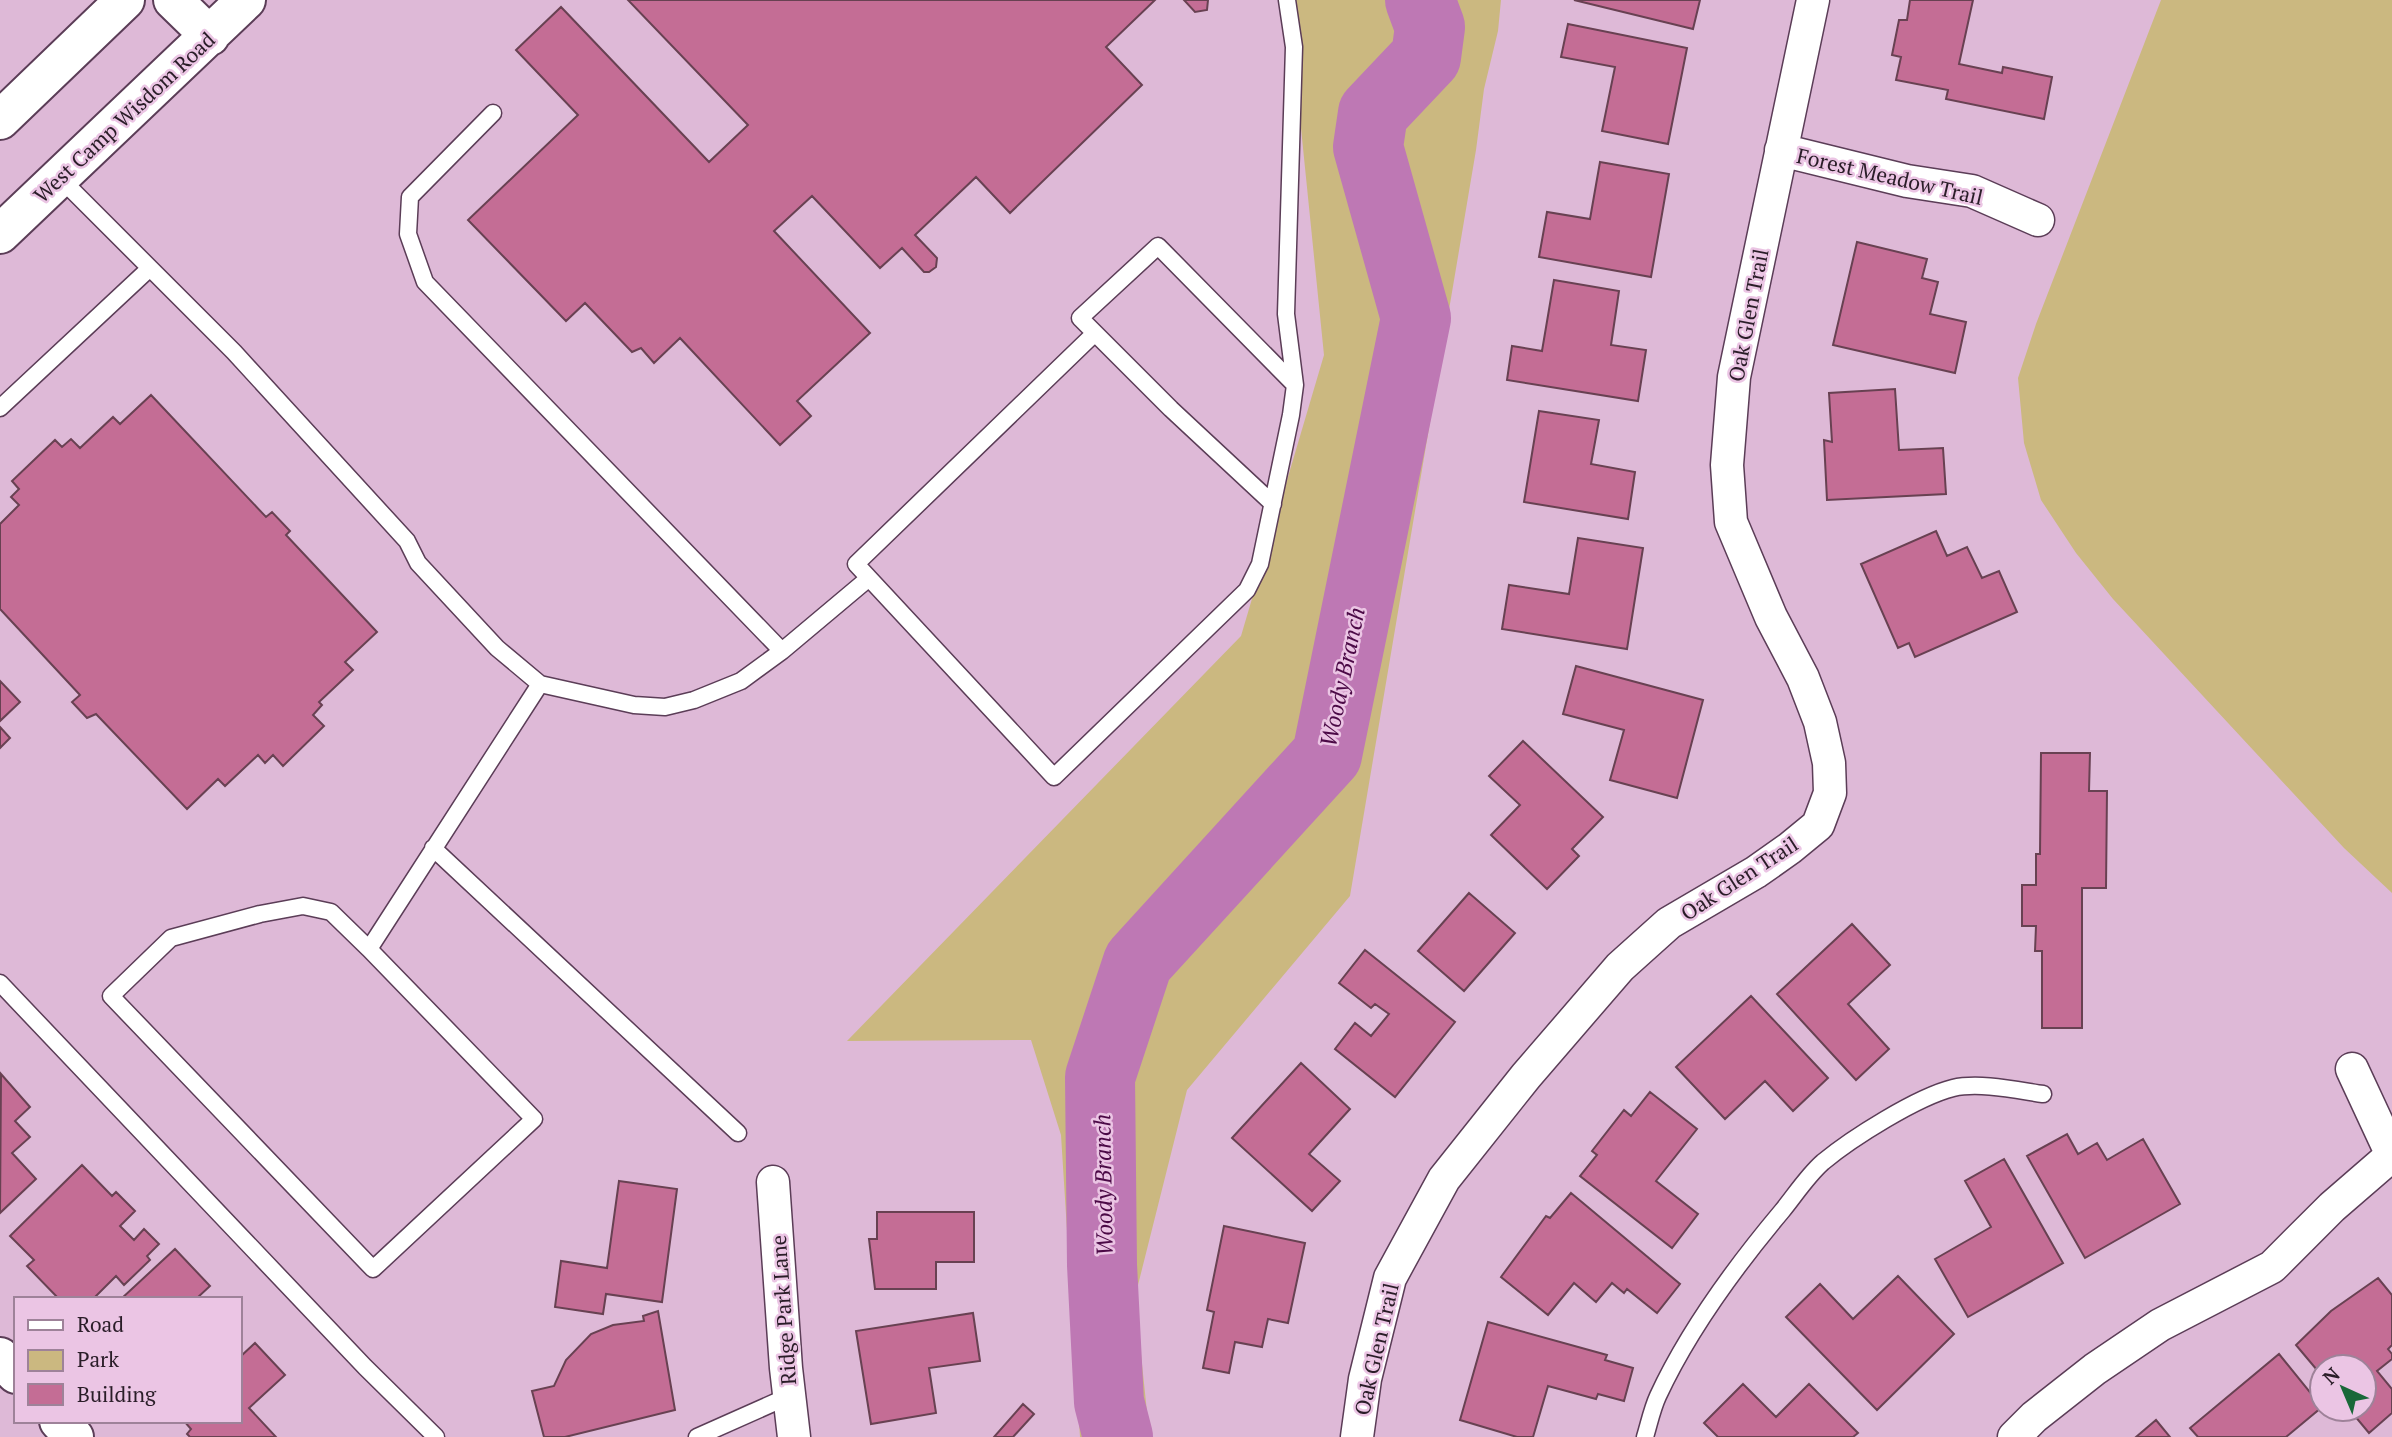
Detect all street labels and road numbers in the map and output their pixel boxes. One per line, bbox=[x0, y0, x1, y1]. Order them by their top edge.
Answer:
street label: West Camp Wisdom Road bbox=[27, 25, 221, 209]
street label: Forest Meadow Trail bbox=[1794, 141, 1986, 211]
street label: Oak Glen Trail bbox=[1721, 246, 1775, 384]
street label: Oak Glen Trail bbox=[1675, 830, 1803, 926]
street label: Ridge Park Lane bbox=[764, 1234, 802, 1386]
street label: Oak Glen Trail bbox=[1347, 1280, 1405, 1418]

